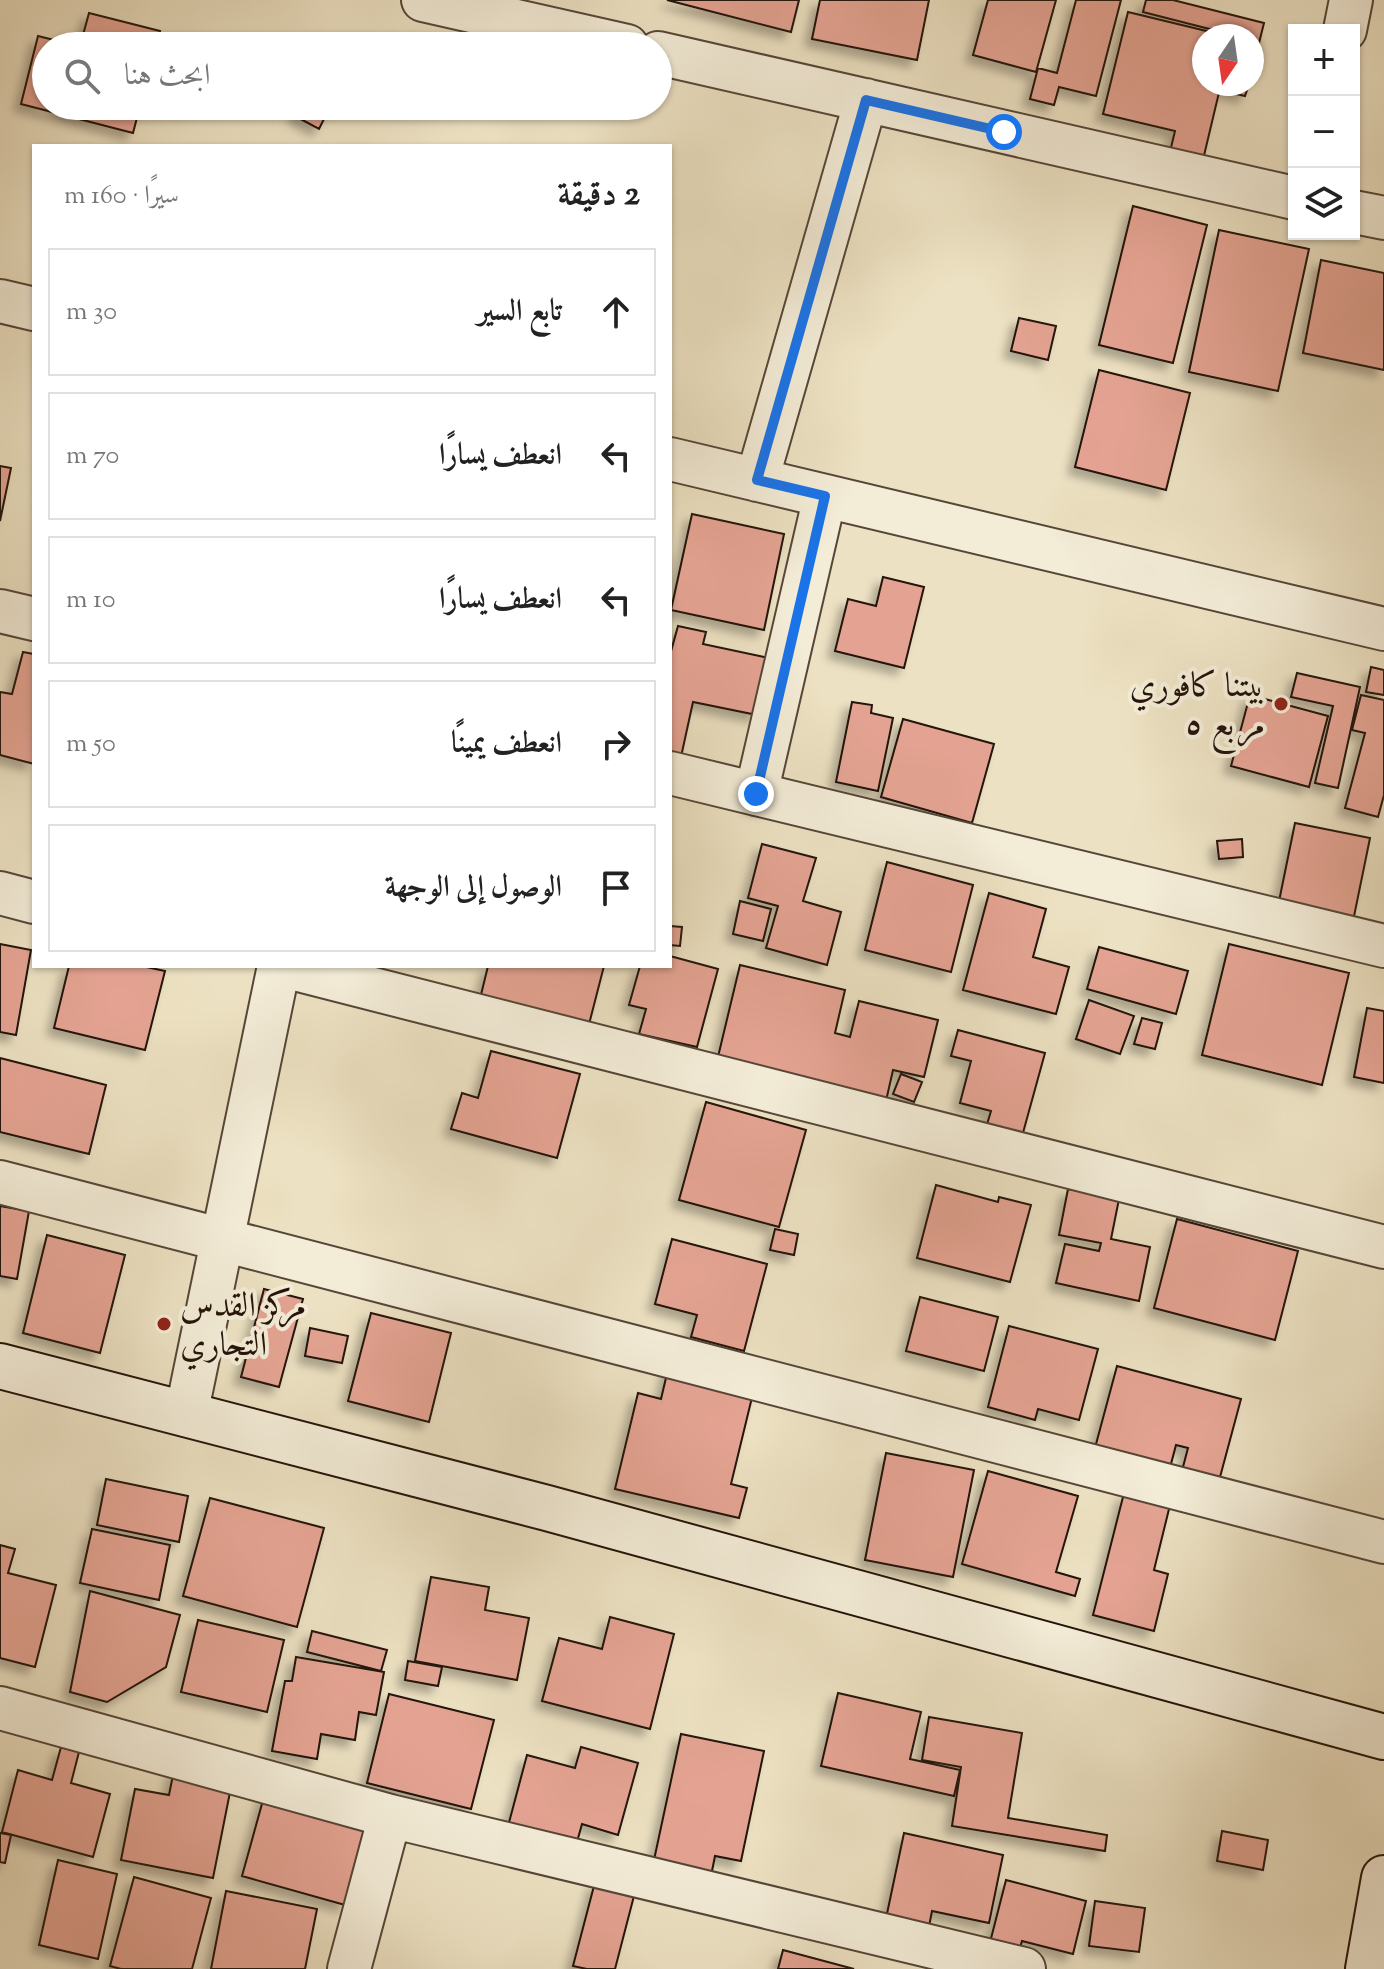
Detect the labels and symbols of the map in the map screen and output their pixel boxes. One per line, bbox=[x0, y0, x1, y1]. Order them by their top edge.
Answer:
north arrow bbox=[1192, 24, 1264, 96]
route start bbox=[986, 114, 1022, 150]
place label: بيتنا كافوري مربع ٥ bbox=[1130, 663, 1265, 754]
marker: بيتنا كافوري مربع ٥ bbox=[1272, 695, 1290, 713]
route end bbox=[738, 776, 774, 812]
place label: مركز القدس التجاري bbox=[180, 1283, 306, 1371]
marker: مركز القدس التجاري bbox=[155, 1315, 173, 1333]

